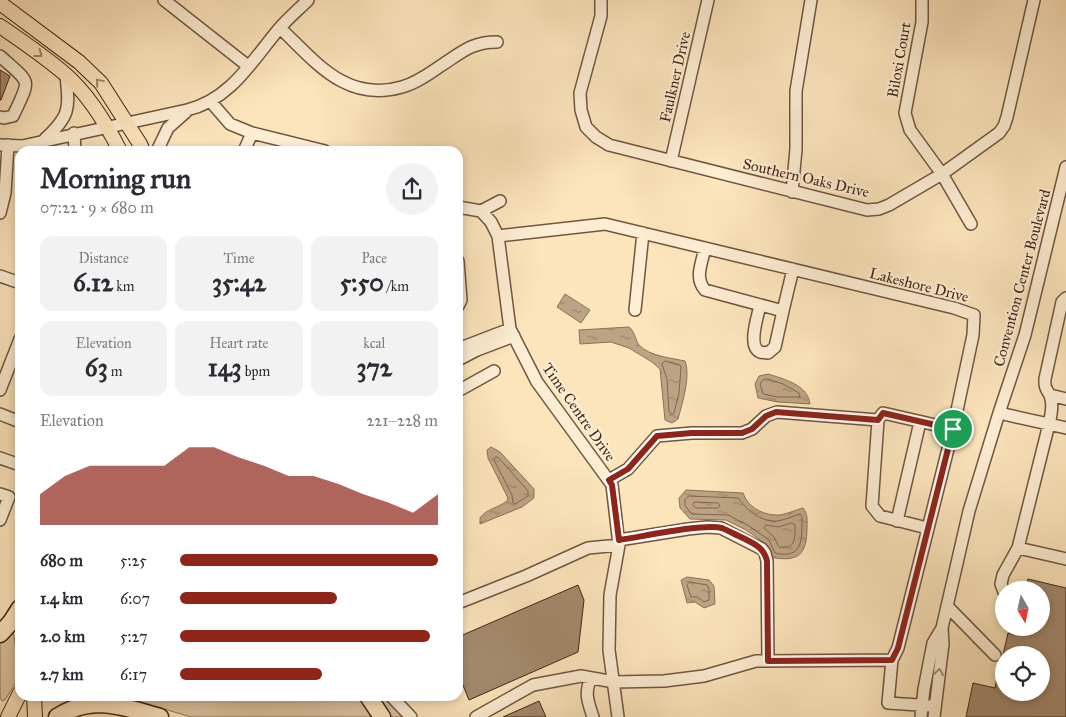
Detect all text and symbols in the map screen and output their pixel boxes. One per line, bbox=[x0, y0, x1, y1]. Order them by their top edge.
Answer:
street label: Biloxi Court bbox=[884, 20, 915, 99]
street label: Faulkner Drive bbox=[656, 30, 694, 124]
one-way arrow bbox=[33, 49, 42, 57]
one-way arrow bbox=[96, 79, 105, 88]
street label: Southern Oaks Drive bbox=[741, 155, 871, 201]
text: Morning run bbox=[40, 161, 191, 196]
button: share bbox=[386, 163, 438, 215]
street label: Convention Center Boulevard bbox=[990, 187, 1054, 369]
text: 07:22 · 9 × 680 m bbox=[40, 198, 154, 217]
text: Distance bbox=[79, 250, 129, 267]
text: Time bbox=[223, 250, 254, 267]
text: Pace bbox=[362, 250, 387, 267]
street label: Lakeshore Drive bbox=[868, 264, 970, 306]
text: 6.12 bbox=[73, 267, 113, 298]
text: 35:42 bbox=[212, 267, 266, 298]
text: 5:50 bbox=[340, 267, 384, 298]
text: km bbox=[113, 278, 134, 295]
text: /km bbox=[384, 278, 409, 295]
text: Elevation bbox=[76, 335, 131, 352]
text: Heart rate bbox=[210, 335, 268, 352]
text: kcal bbox=[363, 335, 385, 352]
text: 63 bbox=[85, 352, 108, 383]
text: 143 bbox=[208, 352, 242, 383]
text: 372 bbox=[356, 352, 392, 383]
street label: Time Centre Drive bbox=[538, 359, 620, 465]
text: m bbox=[108, 363, 122, 380]
text: bpm bbox=[242, 363, 270, 380]
pin bbox=[932, 408, 974, 450]
text: Elevation bbox=[40, 411, 104, 430]
text: 221–228 m bbox=[366, 411, 438, 430]
icon: arrive bbox=[939, 415, 967, 443]
text: 680 m bbox=[40, 551, 83, 570]
text: 5:25 bbox=[120, 551, 147, 570]
north arrow bbox=[995, 581, 1050, 636]
map controls bbox=[995, 581, 1050, 701]
text: 1.4 km bbox=[40, 589, 83, 608]
text: 6:07 bbox=[120, 589, 150, 608]
text: 2.0 km bbox=[40, 627, 85, 646]
text: 5:27 bbox=[120, 627, 147, 646]
button: locate bbox=[995, 646, 1050, 701]
text: 2.7 km bbox=[40, 665, 83, 684]
text: 6:17 bbox=[120, 665, 147, 684]
one-way arrow bbox=[933, 668, 944, 676]

